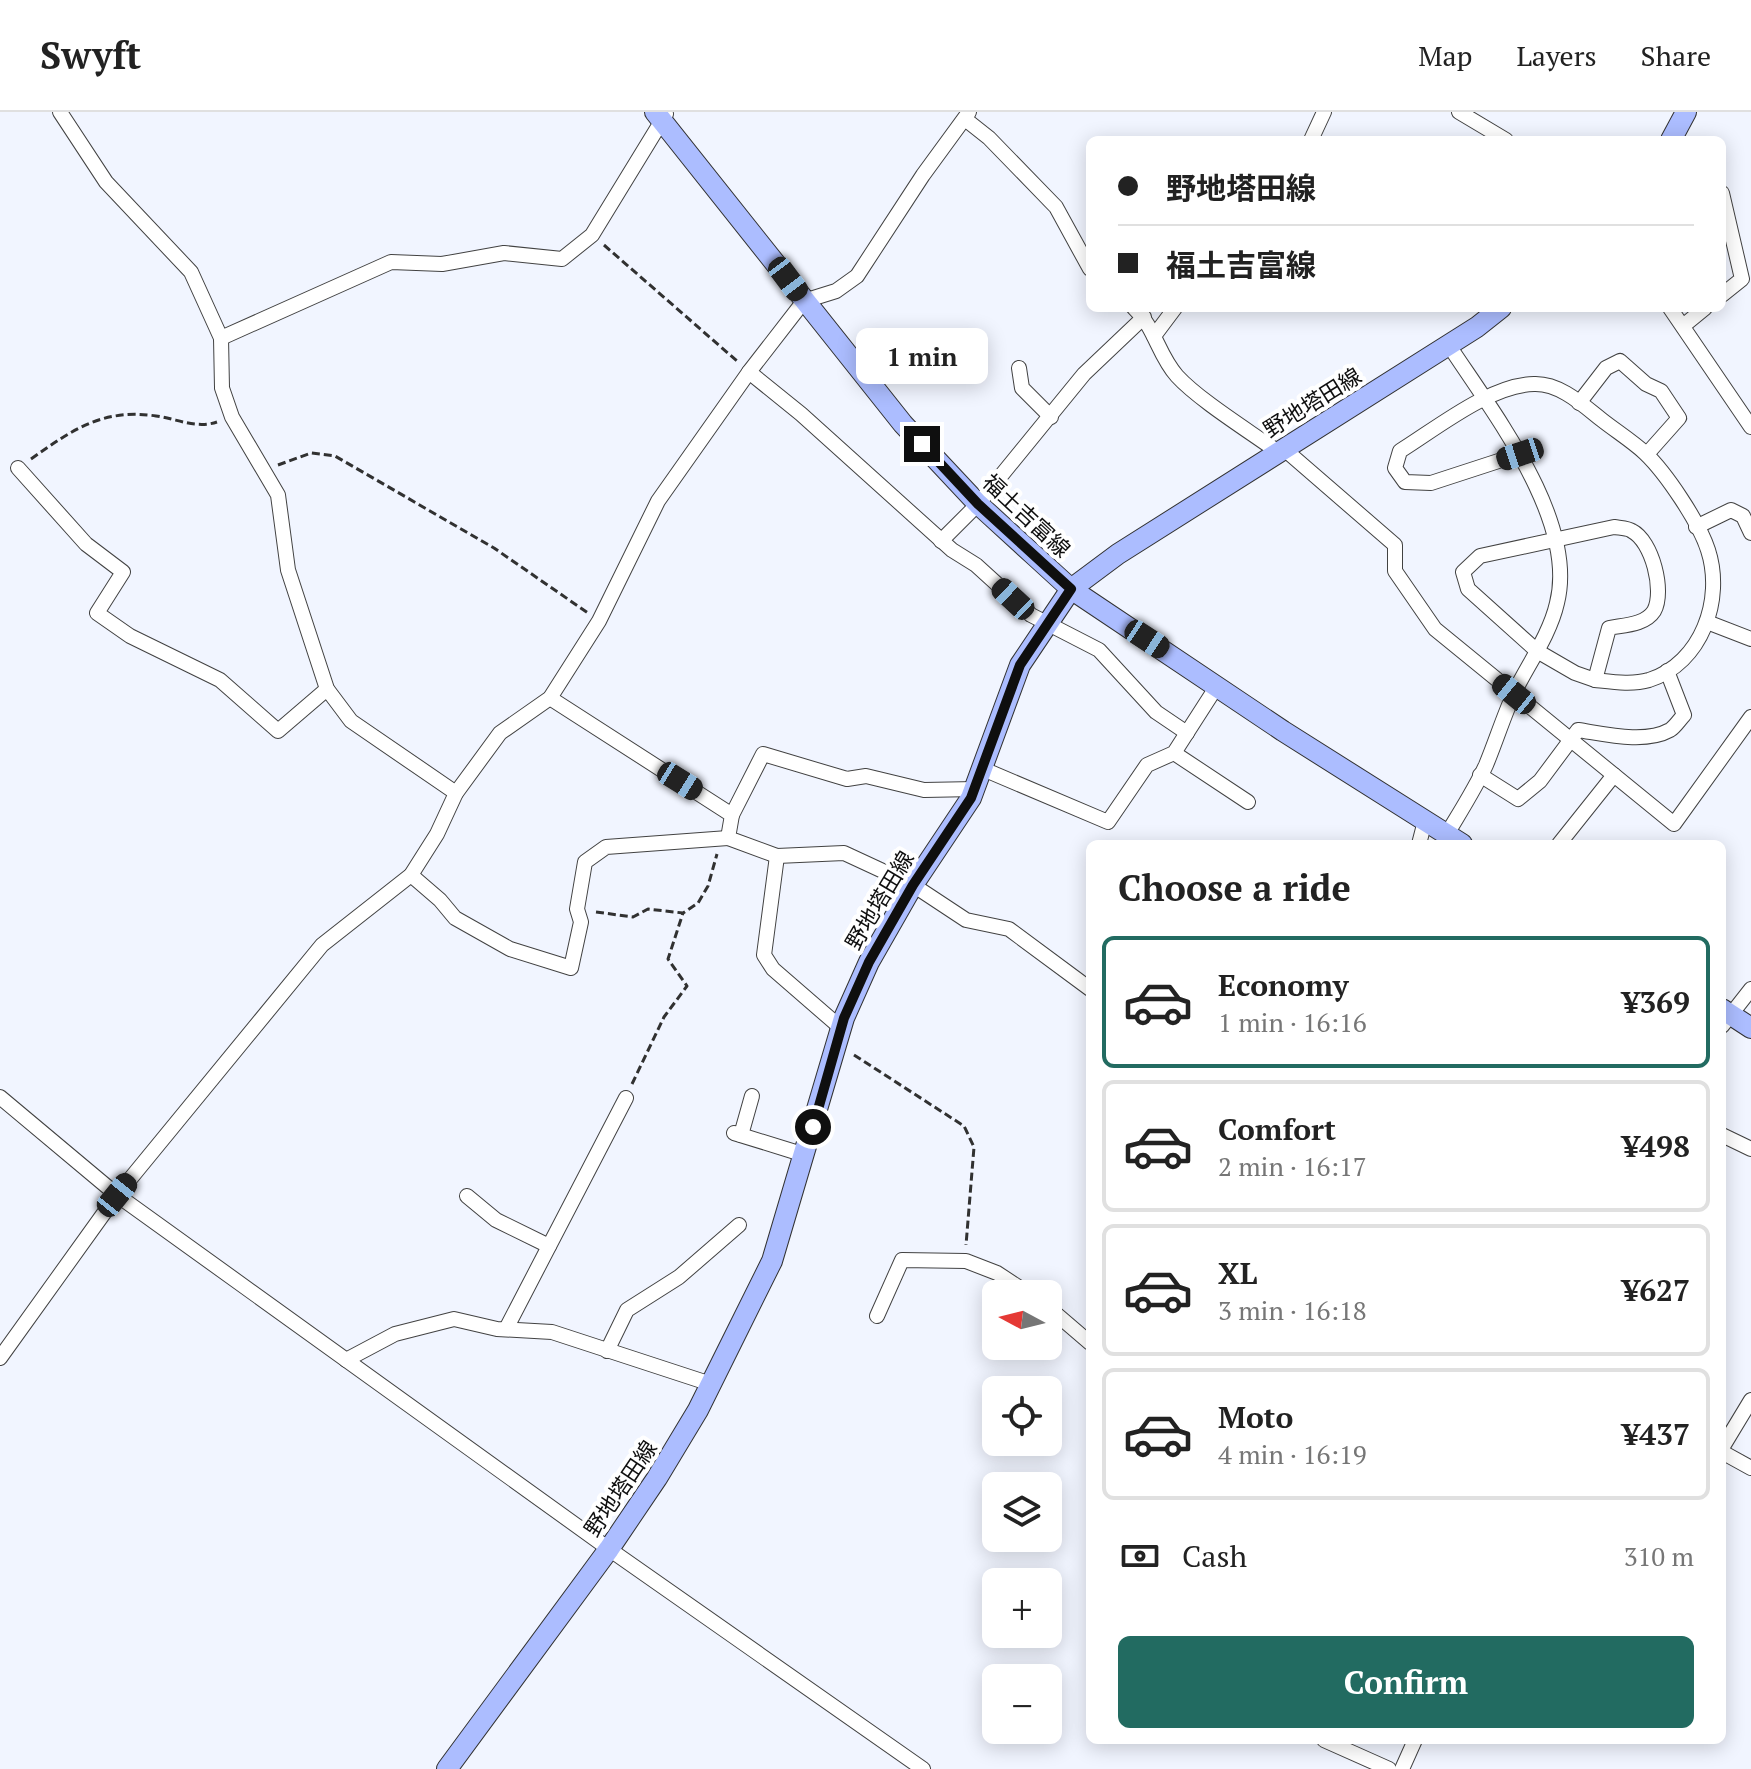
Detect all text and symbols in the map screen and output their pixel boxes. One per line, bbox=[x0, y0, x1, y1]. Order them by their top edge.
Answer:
text: Swyft bbox=[40, 30, 141, 80]
text: Map bbox=[1418, 37, 1472, 74]
text: Layers bbox=[1516, 37, 1597, 74]
text: Share bbox=[1641, 37, 1711, 74]
text: 野地塔田線 bbox=[1166, 168, 1316, 208]
text: 福土吉富線 bbox=[1166, 245, 1316, 285]
car bbox=[764, 253, 812, 305]
callout: 1 min bbox=[856, 328, 988, 384]
text: 1 min bbox=[886, 339, 958, 373]
street label: 野地塔田線 bbox=[1258, 361, 1366, 443]
route end bbox=[904, 426, 940, 462]
car bbox=[1493, 435, 1547, 473]
street label: 福土吉富線 bbox=[977, 467, 1077, 563]
car bbox=[987, 574, 1039, 624]
car bbox=[1120, 616, 1174, 662]
car bbox=[1488, 670, 1540, 718]
car bbox=[653, 758, 707, 804]
street label: 野地塔田線 bbox=[838, 845, 920, 955]
text: Choose a ride bbox=[1118, 864, 1351, 911]
text: Economy bbox=[1218, 965, 1349, 1005]
icon: car bbox=[1122, 966, 1194, 1038]
text: ¥369 bbox=[1622, 982, 1690, 1022]
text: 1 min · 16:16 bbox=[1218, 1005, 1367, 1039]
route start bbox=[795, 1109, 831, 1145]
text: Comfort bbox=[1218, 1109, 1336, 1149]
icon: car bbox=[1122, 1110, 1194, 1182]
text: ¥498 bbox=[1622, 1126, 1690, 1166]
text: 2 min · 16:17 bbox=[1218, 1149, 1367, 1183]
car bbox=[93, 1169, 141, 1221]
text: XL bbox=[1218, 1253, 1257, 1293]
icon: car bbox=[1122, 1254, 1194, 1326]
text: ¥627 bbox=[1622, 1270, 1690, 1310]
north arrow bbox=[982, 1280, 1062, 1360]
map controls bbox=[982, 1280, 1062, 1744]
text: 3 min · 16:18 bbox=[1218, 1293, 1367, 1327]
button: locate bbox=[982, 1376, 1062, 1456]
text: Moto bbox=[1218, 1397, 1293, 1437]
icon: car bbox=[1122, 1398, 1194, 1470]
text: ¥437 bbox=[1622, 1414, 1690, 1454]
street label: 野地塔田線 bbox=[577, 1434, 663, 1542]
text: 4 min · 16:19 bbox=[1218, 1437, 1367, 1471]
button: layers bbox=[982, 1472, 1062, 1552]
icon: cash bbox=[1118, 1534, 1162, 1578]
text: Cash bbox=[1182, 1536, 1247, 1576]
text: 310 m bbox=[1624, 1539, 1694, 1573]
button: + bbox=[982, 1568, 1062, 1648]
button: Confirm bbox=[1118, 1636, 1694, 1728]
button: − bbox=[982, 1664, 1062, 1744]

